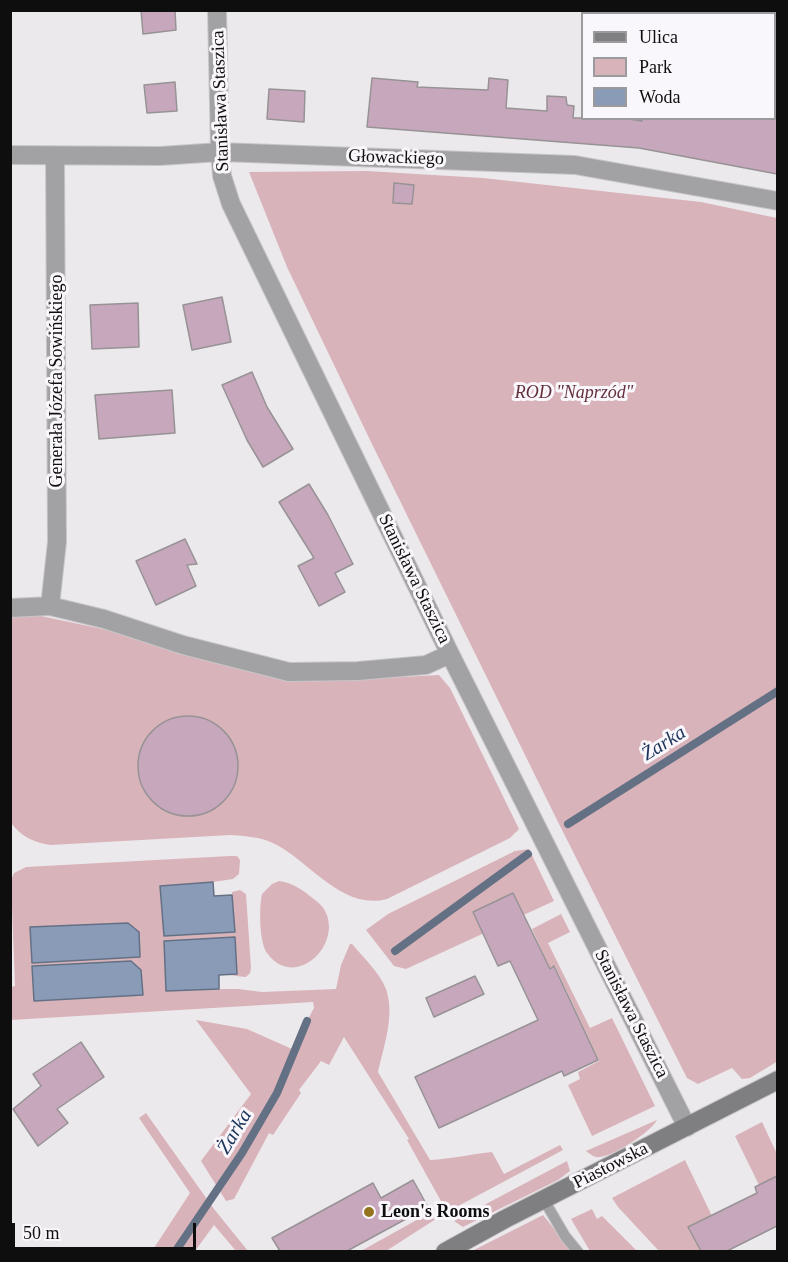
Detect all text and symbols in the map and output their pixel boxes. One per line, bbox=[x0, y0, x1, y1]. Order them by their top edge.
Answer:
legend bbox=[581, 12, 776, 120]
text: Ulica bbox=[639, 27, 678, 47]
street label: Stanisława Staszica bbox=[208, 30, 234, 172]
text: Park bbox=[639, 57, 672, 77]
text: Woda bbox=[639, 87, 681, 107]
street label: Głowackiego bbox=[348, 146, 444, 170]
street label: Generała Józefa Sowińskiego bbox=[46, 275, 68, 487]
park label: ROD "Naprzód" bbox=[515, 382, 633, 404]
street label: Stanisława Staszica bbox=[373, 511, 455, 647]
water label: Żarka bbox=[637, 721, 691, 767]
street label: Stanisława Staszica bbox=[589, 946, 673, 1082]
water label: Żarka bbox=[212, 1105, 258, 1159]
street label: Piastowska bbox=[570, 1138, 652, 1194]
place label: Leon's Rooms bbox=[381, 1201, 490, 1223]
marker: Leon's Rooms bbox=[362, 1205, 376, 1219]
scale bar bbox=[15, 1211, 200, 1249]
text: 50 m bbox=[23, 1223, 60, 1243]

